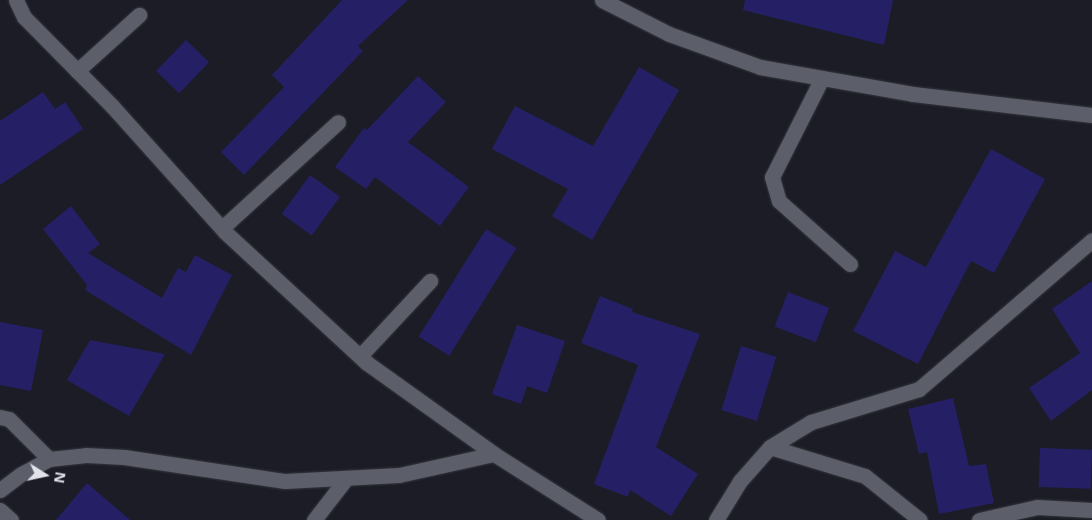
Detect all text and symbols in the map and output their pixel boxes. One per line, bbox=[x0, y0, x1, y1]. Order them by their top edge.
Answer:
north arrow bbox=[20, 450, 70, 500]
text: N bbox=[50, 470, 71, 485]

